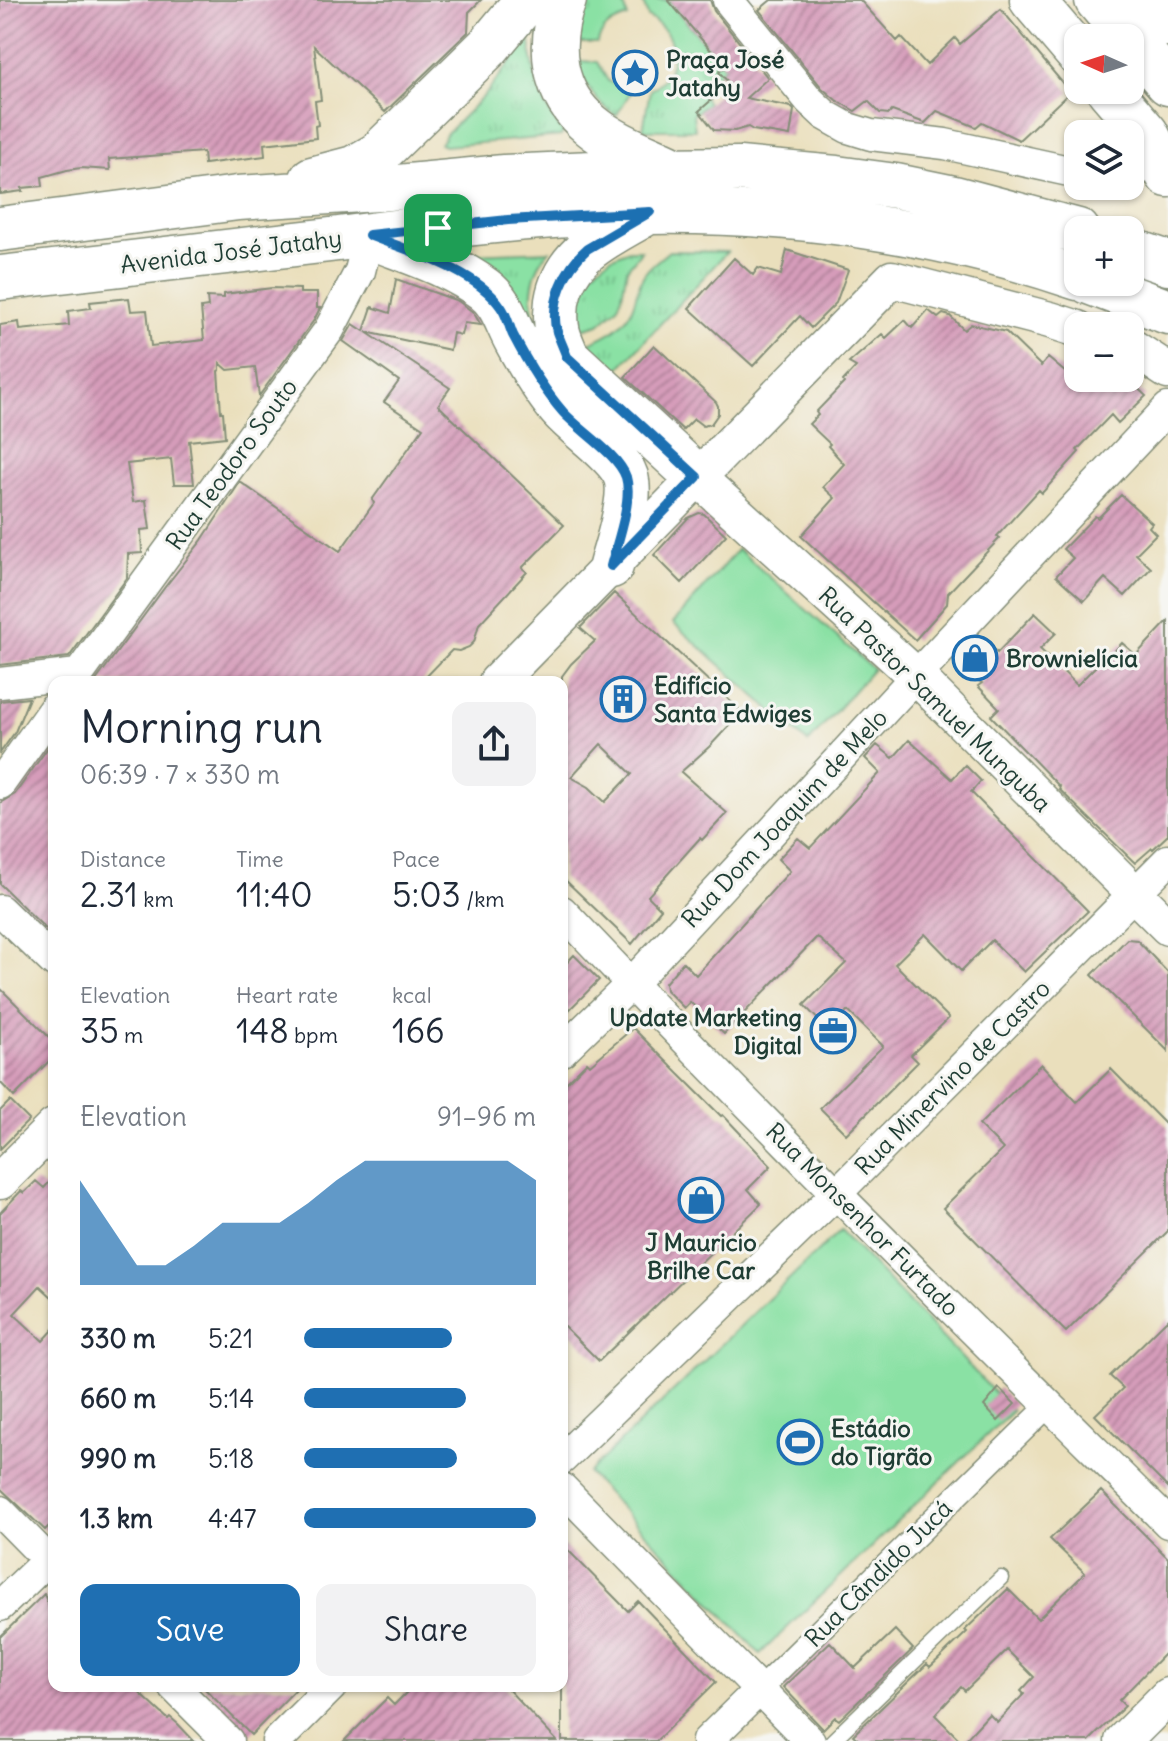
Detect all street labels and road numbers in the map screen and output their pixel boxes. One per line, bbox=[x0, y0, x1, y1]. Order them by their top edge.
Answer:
street label: Avenida José Jatahy bbox=[119, 223, 343, 279]
street label: Rua Teodoro Souto bbox=[159, 372, 303, 556]
street label: Rua Pastor Samuel Munguba bbox=[813, 580, 1057, 818]
street label: Rua Dom Joaquim de Melo bbox=[675, 702, 893, 934]
street label: Rua Minervino de Castro bbox=[848, 973, 1056, 1181]
street label: Rua Monsenhor Furtado bbox=[760, 1116, 966, 1322]
street label: Rua Cândido Jucá bbox=[798, 1493, 958, 1653]

